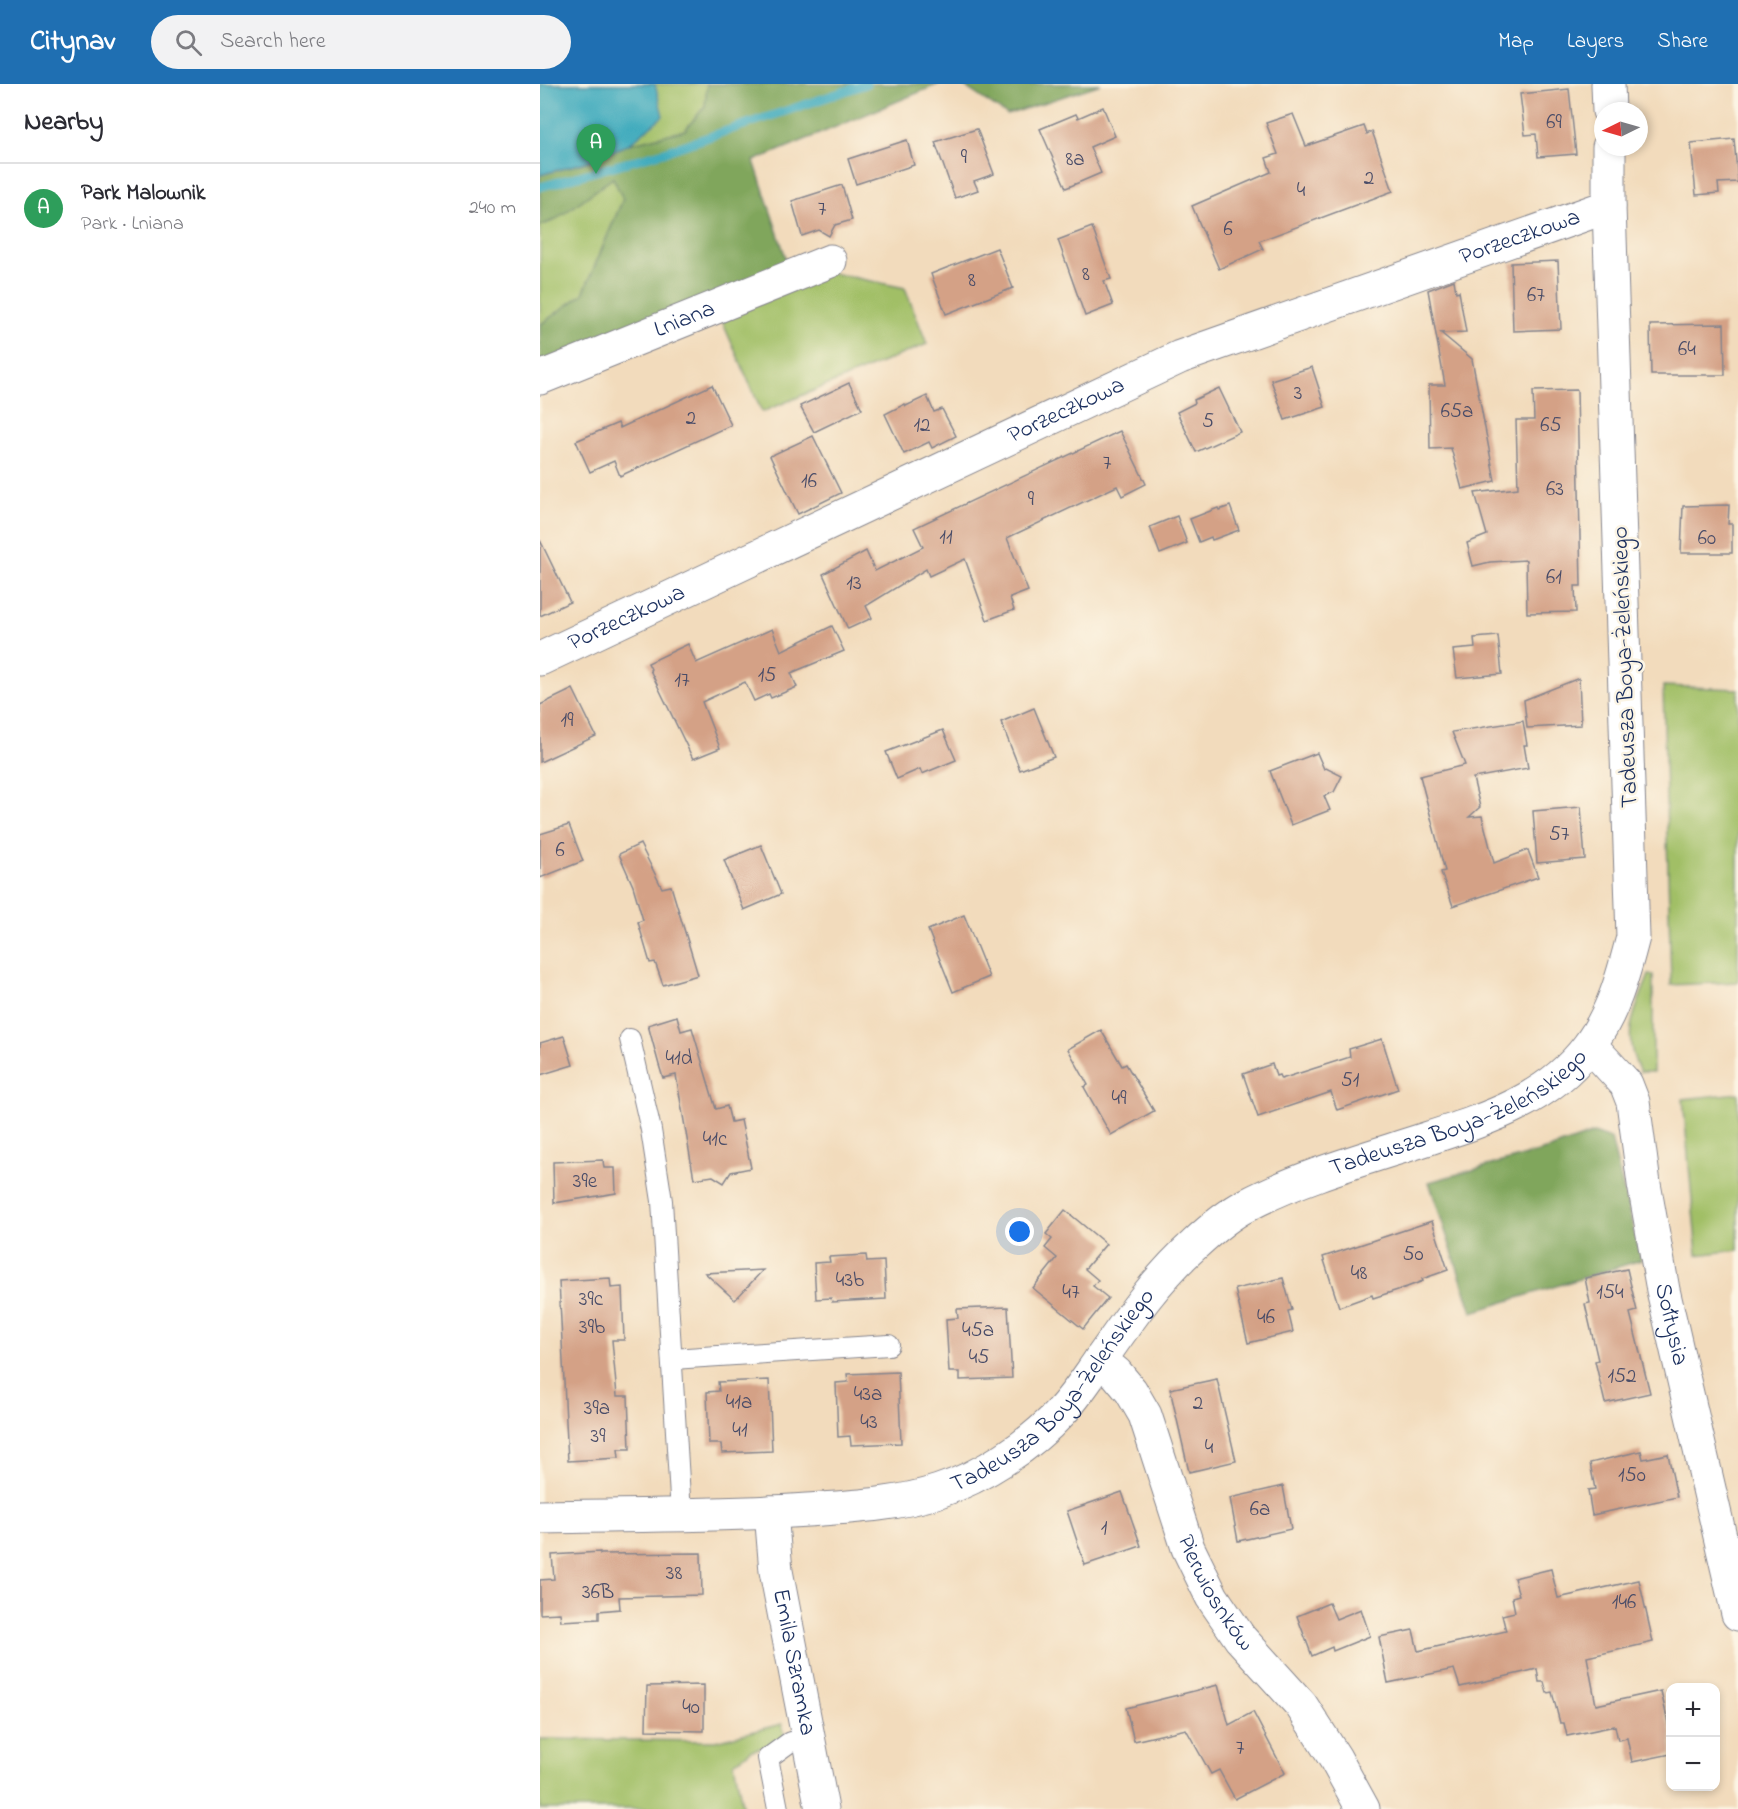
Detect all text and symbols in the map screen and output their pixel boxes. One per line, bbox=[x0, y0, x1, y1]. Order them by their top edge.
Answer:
search box bbox=[151, 15, 571, 69]
text: Citynav bbox=[30, 22, 115, 63]
icon: search bbox=[172, 26, 205, 59]
text: Search here bbox=[220, 26, 326, 58]
text: Map bbox=[1498, 27, 1534, 57]
text: Layers bbox=[1567, 27, 1624, 57]
text: Share bbox=[1657, 27, 1708, 57]
north arrow bbox=[1594, 102, 1648, 156]
text: Nearby bbox=[24, 104, 103, 142]
house number: 69 bbox=[1546, 108, 1562, 138]
pin: A bbox=[576, 124, 616, 174]
house number: 9 bbox=[961, 143, 968, 173]
house number: 8a bbox=[1065, 145, 1085, 175]
house number: 2 bbox=[1364, 164, 1374, 194]
house number: 4 bbox=[1297, 176, 1306, 206]
text: Park Malownik bbox=[81, 178, 206, 210]
text: A bbox=[37, 194, 50, 223]
text: 240 m bbox=[469, 194, 516, 223]
house number: 7 bbox=[818, 195, 827, 225]
street label: Porzeczkowa bbox=[1455, 200, 1585, 275]
text: Park · Lniana bbox=[81, 210, 184, 239]
house number: 6 bbox=[1223, 215, 1233, 245]
house number: 8 bbox=[1082, 260, 1090, 290]
house number: 8 bbox=[968, 266, 976, 296]
house number: 67 bbox=[1527, 281, 1545, 311]
street label: Lniana bbox=[649, 292, 720, 348]
house number: 64 bbox=[1678, 335, 1696, 365]
street label: Porzeczkowa bbox=[1002, 368, 1131, 453]
house number: 3 bbox=[1294, 379, 1302, 409]
house number: 65a bbox=[1441, 397, 1473, 427]
house number: 2 bbox=[686, 404, 696, 434]
house number: 5 bbox=[1202, 407, 1214, 437]
house number: 12 bbox=[913, 411, 931, 441]
house number: 65 bbox=[1540, 411, 1562, 441]
house number: 7 bbox=[1103, 449, 1112, 479]
house number: 16 bbox=[801, 467, 817, 497]
house number: 63 bbox=[1546, 475, 1564, 505]
house number: 9 bbox=[1028, 485, 1035, 515]
house number: 11 bbox=[939, 523, 953, 553]
house number: 60 bbox=[1698, 524, 1716, 554]
street label: Tadeusza Boya-Żeleńskiego bbox=[1604, 526, 1649, 808]
house number: 61 bbox=[1546, 563, 1562, 593]
house number: 13 bbox=[846, 569, 862, 599]
street label: Porzeczkowa bbox=[563, 575, 691, 661]
house number: 15 bbox=[758, 661, 776, 691]
house number: 17 bbox=[674, 666, 690, 696]
house number: 19 bbox=[561, 706, 574, 736]
house number: 57 bbox=[1549, 820, 1570, 850]
house number: 6 bbox=[555, 836, 565, 866]
street label: Tadeusza Boya-Żeleńskiego bbox=[1325, 1042, 1596, 1186]
house number: 41d bbox=[665, 1044, 693, 1074]
house number: 51 bbox=[1341, 1066, 1360, 1096]
house number: 49 bbox=[1112, 1084, 1127, 1114]
house number: 41c bbox=[703, 1125, 728, 1155]
house number: 39e bbox=[573, 1167, 598, 1197]
your location bbox=[1005, 1217, 1034, 1246]
house number: 50 bbox=[1402, 1240, 1424, 1270]
house number: 48 bbox=[1351, 1259, 1367, 1289]
house number: 43b bbox=[836, 1266, 864, 1296]
house number: 47 bbox=[1062, 1278, 1080, 1308]
house number: 154 bbox=[1596, 1278, 1624, 1308]
street label: Sołtysia bbox=[1644, 1280, 1697, 1369]
street label: Tadeusza Boya-Żeleńskiego bbox=[945, 1281, 1164, 1502]
house number: 39c bbox=[579, 1285, 604, 1315]
house number: 46 bbox=[1257, 1303, 1275, 1333]
house number: 39b bbox=[579, 1313, 605, 1343]
house number: 45a bbox=[962, 1316, 994, 1346]
house number: 45 bbox=[969, 1343, 989, 1373]
house number: 152 bbox=[1607, 1362, 1637, 1392]
house number: 43a bbox=[854, 1380, 882, 1410]
house number: 41a bbox=[726, 1388, 752, 1418]
house number: 2 bbox=[1193, 1389, 1203, 1419]
house number: 39a bbox=[584, 1394, 610, 1424]
house number: 43 bbox=[860, 1408, 878, 1438]
house number: 41 bbox=[732, 1416, 748, 1446]
house number: 39 bbox=[591, 1422, 606, 1452]
house number: 4 bbox=[1205, 1433, 1214, 1463]
house number: 150 bbox=[1618, 1461, 1646, 1491]
house number: 6a bbox=[1250, 1495, 1270, 1525]
house number: 1 bbox=[1101, 1514, 1108, 1544]
street label: Pierwiosnków bbox=[1167, 1530, 1262, 1660]
house number: 38 bbox=[666, 1559, 682, 1589]
house number: 36B bbox=[582, 1578, 614, 1608]
street label: Emila Szramka bbox=[762, 1586, 825, 1738]
house number: 146 bbox=[1612, 1588, 1636, 1618]
map controls bbox=[1666, 1683, 1720, 1791]
button: + bbox=[1666, 1683, 1720, 1737]
house number: 40 bbox=[682, 1693, 700, 1723]
house number: 7 bbox=[1236, 1734, 1245, 1764]
button: − bbox=[1666, 1737, 1720, 1791]

